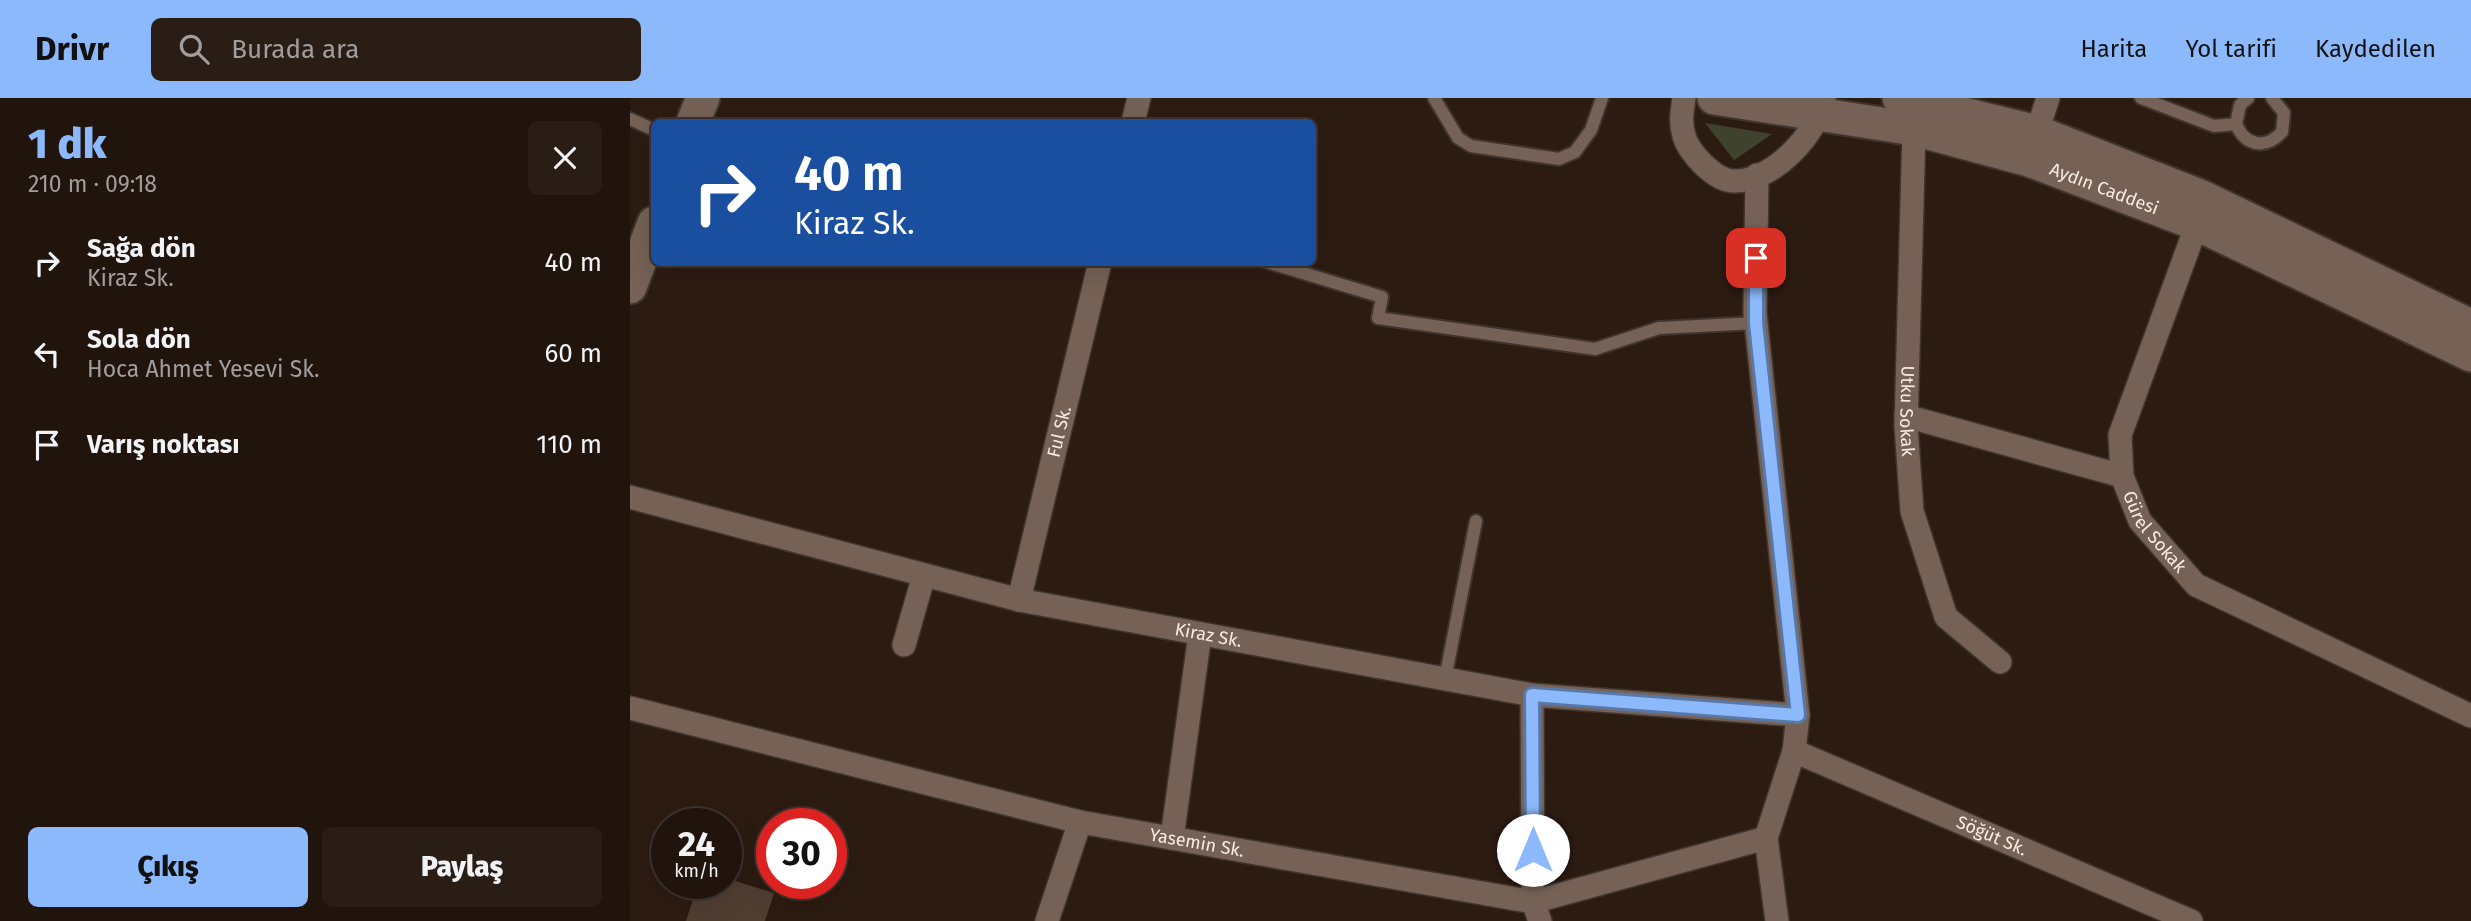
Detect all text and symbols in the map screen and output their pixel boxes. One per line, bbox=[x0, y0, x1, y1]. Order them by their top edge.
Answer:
search box bbox=[151, 18, 641, 81]
text: Drivr bbox=[35, 29, 109, 69]
icon: search bbox=[175, 30, 213, 68]
text: Burada ara bbox=[231, 34, 359, 65]
text: Harita bbox=[2080, 35, 2147, 63]
text: Yol tarifi bbox=[2185, 35, 2277, 63]
text: Kaydedilen bbox=[2315, 35, 2436, 63]
text: 1 dk bbox=[28, 119, 106, 169]
button: close bbox=[528, 121, 602, 195]
text: 40 m bbox=[794, 144, 903, 203]
icon: right bbox=[679, 147, 770, 238]
street label: Aydın Caddesi bbox=[2047, 158, 2162, 219]
text: 210 m · 09:18 bbox=[28, 170, 157, 198]
text: Kiraz Sk. bbox=[794, 204, 915, 242]
pin bbox=[1726, 228, 1786, 288]
text: Sağa dön bbox=[87, 233, 196, 264]
icon: arrive bbox=[1737, 239, 1775, 277]
icon: right bbox=[28, 244, 66, 282]
text: 40 m bbox=[544, 247, 602, 278]
text: Kiraz Sk. bbox=[87, 264, 174, 292]
text: Sola dön bbox=[87, 324, 191, 355]
icon: left bbox=[28, 335, 66, 373]
text: 60 m bbox=[544, 338, 602, 369]
text: Hoca Ahmet Yesevi Sk. bbox=[87, 355, 320, 383]
street label: Utku Sokak bbox=[1895, 365, 1919, 458]
street label: Ful Sk. bbox=[1043, 404, 1076, 460]
icon: arrive bbox=[28, 426, 66, 464]
text: Varış noktası bbox=[87, 429, 240, 460]
text: 110 m bbox=[536, 429, 602, 460]
street label: Gürel Sokak bbox=[2118, 488, 2192, 578]
street label: Kiraz Sk. bbox=[1173, 618, 1244, 652]
speed limit sign: 30 bbox=[756, 808, 847, 899]
street label: Söğüt Sk. bbox=[1953, 811, 2030, 860]
position arrow bbox=[1496, 813, 1570, 887]
text: 24 bbox=[678, 823, 715, 865]
street label: Yasemin Sk. bbox=[1148, 824, 1246, 862]
button: Çıkış bbox=[28, 827, 308, 907]
button: Paylaş bbox=[322, 827, 602, 907]
text: km/h bbox=[674, 860, 719, 882]

